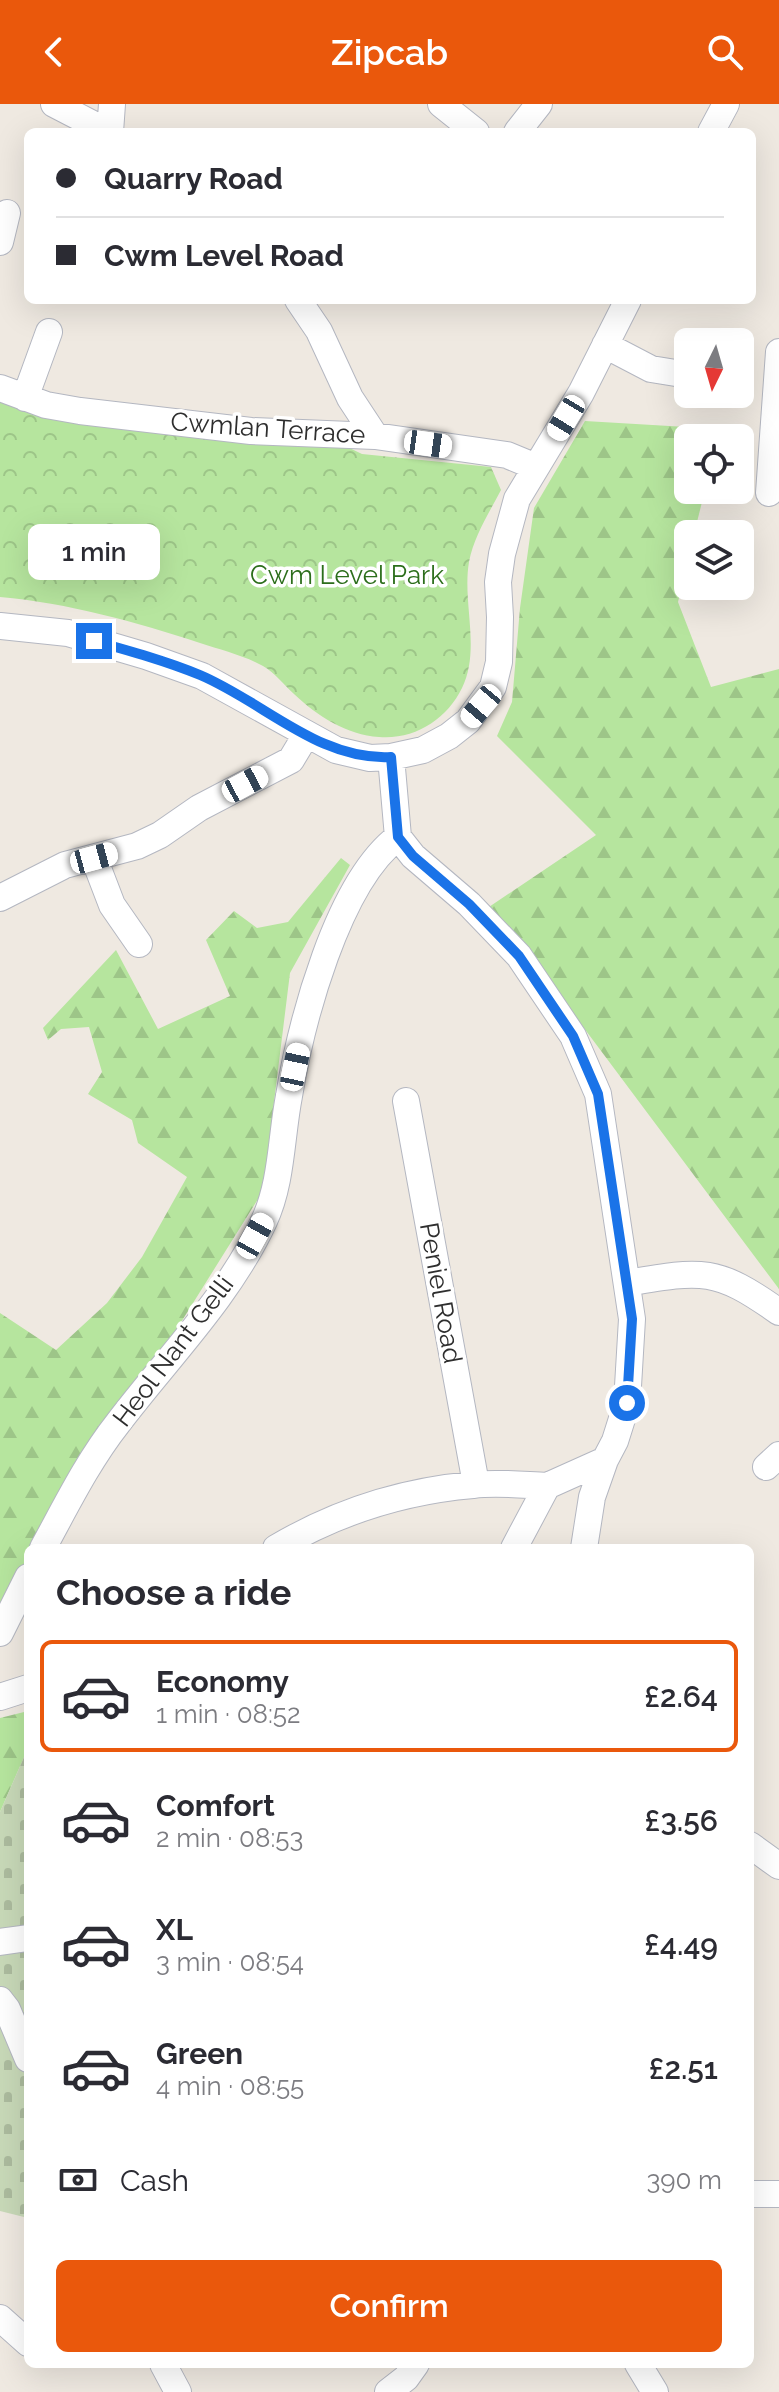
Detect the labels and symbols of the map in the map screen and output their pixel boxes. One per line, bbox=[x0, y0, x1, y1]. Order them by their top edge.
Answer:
north arrow bbox=[674, 328, 754, 408]
car bbox=[543, 391, 589, 445]
street label: Cwmlan Terrace bbox=[170, 406, 366, 450]
car bbox=[403, 429, 453, 459]
callout: 1 min bbox=[28, 525, 160, 581]
park label: Cwm Level Park bbox=[250, 560, 444, 590]
route end bbox=[76, 623, 112, 659]
car bbox=[456, 680, 506, 732]
car bbox=[218, 762, 272, 806]
car bbox=[68, 840, 120, 876]
car bbox=[278, 1041, 312, 1093]
car bbox=[233, 1209, 277, 1263]
street label: Peniel Road bbox=[414, 1220, 468, 1366]
street label: Heol Nant Gelli bbox=[107, 1270, 239, 1432]
route start bbox=[609, 1385, 645, 1421]

